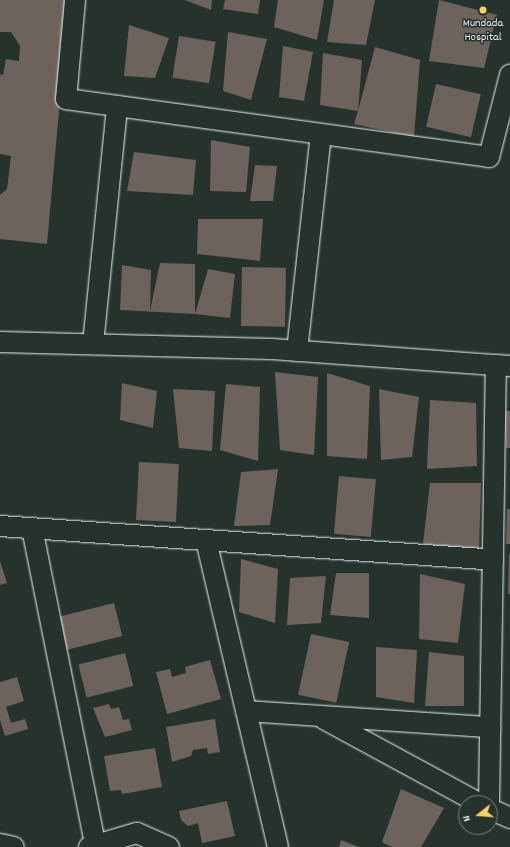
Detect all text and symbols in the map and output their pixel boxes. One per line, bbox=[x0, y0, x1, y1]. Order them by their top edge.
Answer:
marker: Mundada Hospital bbox=[477, 4, 489, 16]
place label: Mundada Hospital bbox=[463, 17, 503, 45]
north arrow bbox=[458, 795, 498, 835]
text: N bbox=[459, 813, 476, 823]

